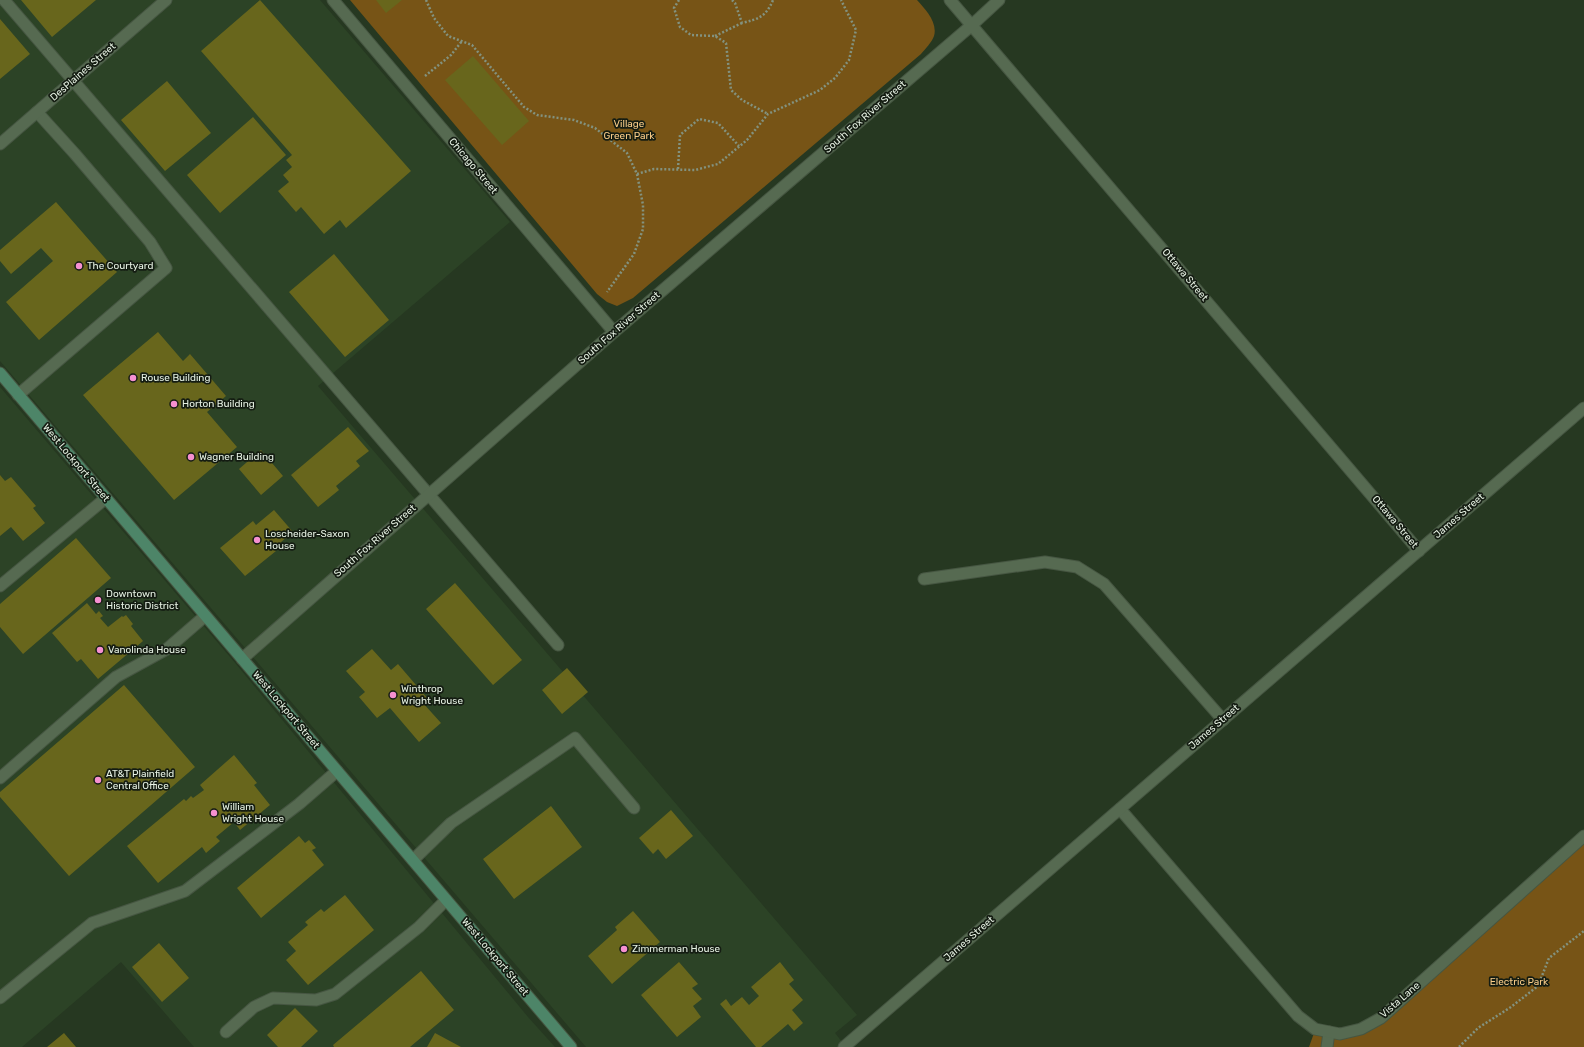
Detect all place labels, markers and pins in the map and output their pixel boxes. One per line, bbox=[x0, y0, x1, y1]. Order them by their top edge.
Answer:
place label: The Courtyard bbox=[87, 260, 153, 272]
marker: The Courtyard bbox=[74, 261, 84, 271]
place label: Rouse Building bbox=[141, 372, 210, 384]
marker: Rouse Building bbox=[128, 373, 138, 383]
place label: Horton Building bbox=[182, 398, 255, 410]
marker: Horton Building bbox=[169, 399, 179, 409]
place label: Wagner Building bbox=[199, 451, 274, 463]
marker: Wagner Building bbox=[186, 452, 196, 462]
place label: Loscheider-Saxon House bbox=[265, 528, 349, 552]
marker: Loscheider-Saxon House bbox=[252, 535, 262, 545]
place label: Downtown Historic District bbox=[106, 588, 179, 612]
marker: Downtown Historic District bbox=[93, 595, 103, 605]
place label: Vanolinda House bbox=[108, 644, 186, 656]
marker: Vanolinda House bbox=[95, 645, 105, 655]
place label: Winthrop Wright House bbox=[401, 683, 463, 707]
marker: Winthrop Wright House bbox=[388, 690, 398, 700]
place label: AT&T Plainfield Central Office bbox=[106, 768, 174, 792]
marker: AT&T Plainfield Central Office bbox=[93, 775, 103, 785]
place label: William Wright House bbox=[222, 801, 284, 825]
marker: William Wright House bbox=[209, 808, 219, 818]
place label: Zimmerman House bbox=[632, 943, 721, 955]
marker: Zimmerman House bbox=[619, 944, 629, 954]

